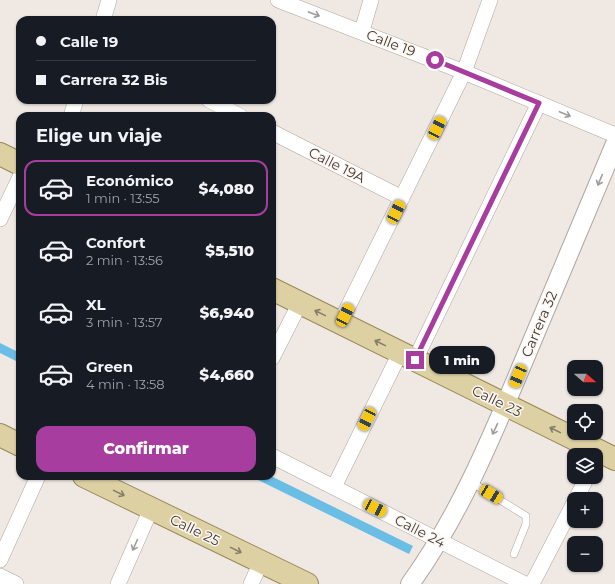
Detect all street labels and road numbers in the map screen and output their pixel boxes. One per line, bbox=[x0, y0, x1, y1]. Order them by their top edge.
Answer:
street label: Calle 19 bbox=[364, 25, 418, 61]
street label: Calle 19A bbox=[306, 143, 369, 187]
street label: Carrera 32 bbox=[517, 288, 561, 360]
street label: Calle 23 bbox=[469, 381, 525, 421]
street label: Calle 25 bbox=[167, 510, 223, 550]
street label: Calle 24 bbox=[392, 511, 449, 552]

